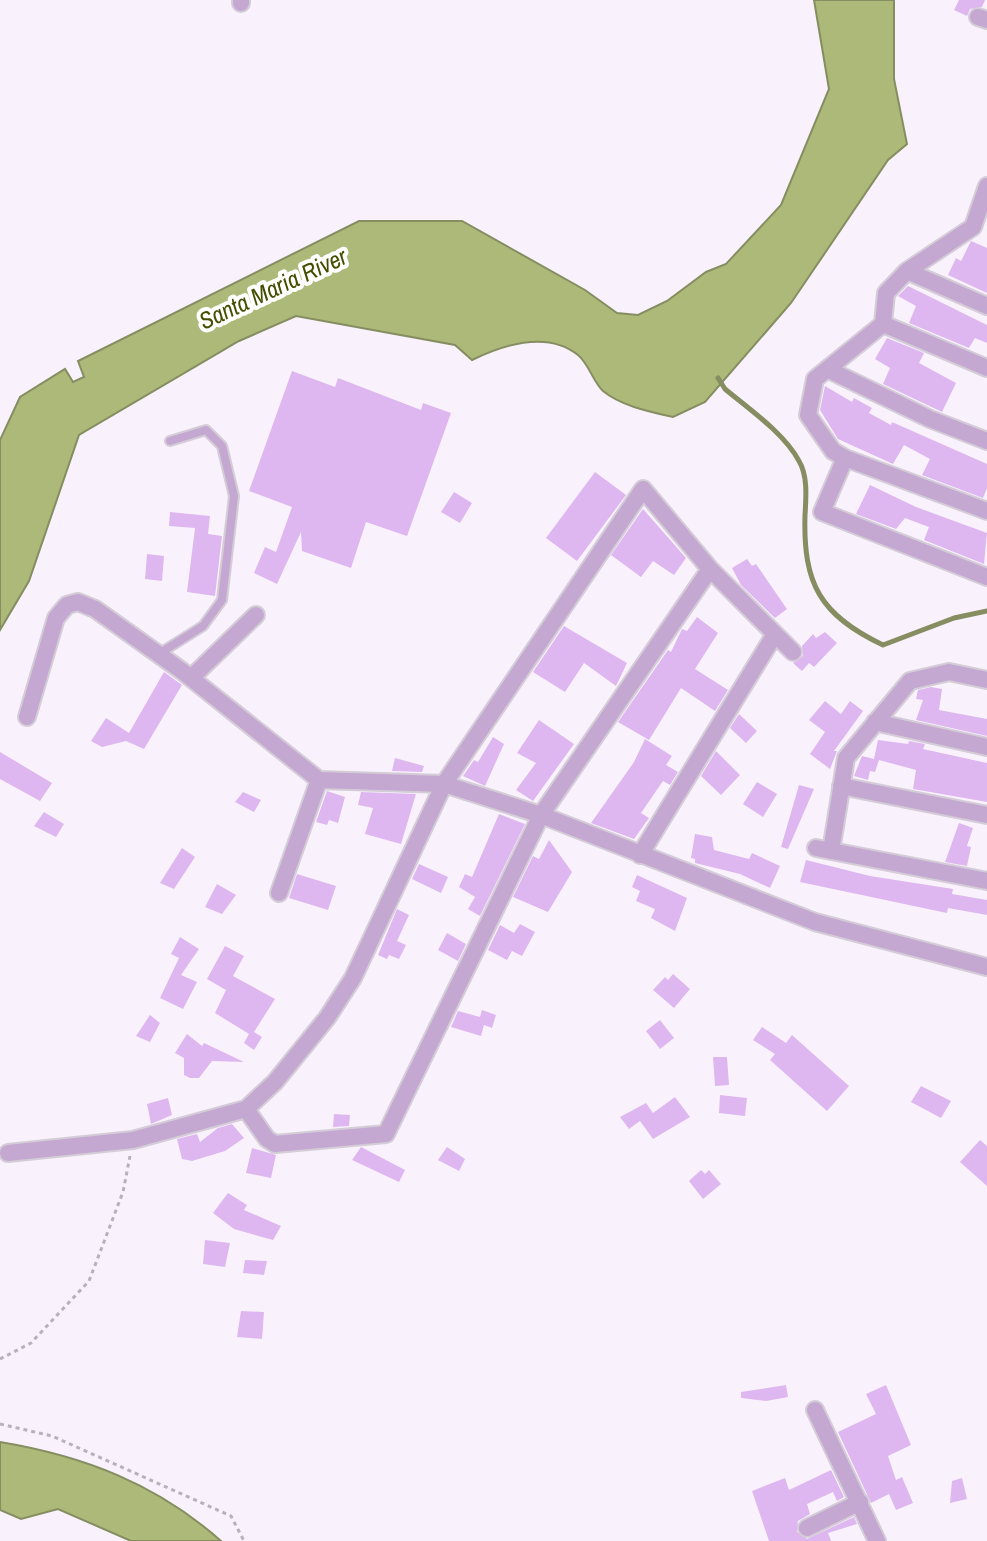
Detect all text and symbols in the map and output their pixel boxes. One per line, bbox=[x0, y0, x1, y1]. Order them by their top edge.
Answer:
water label: Santa Maria River bbox=[193, 239, 353, 336]

